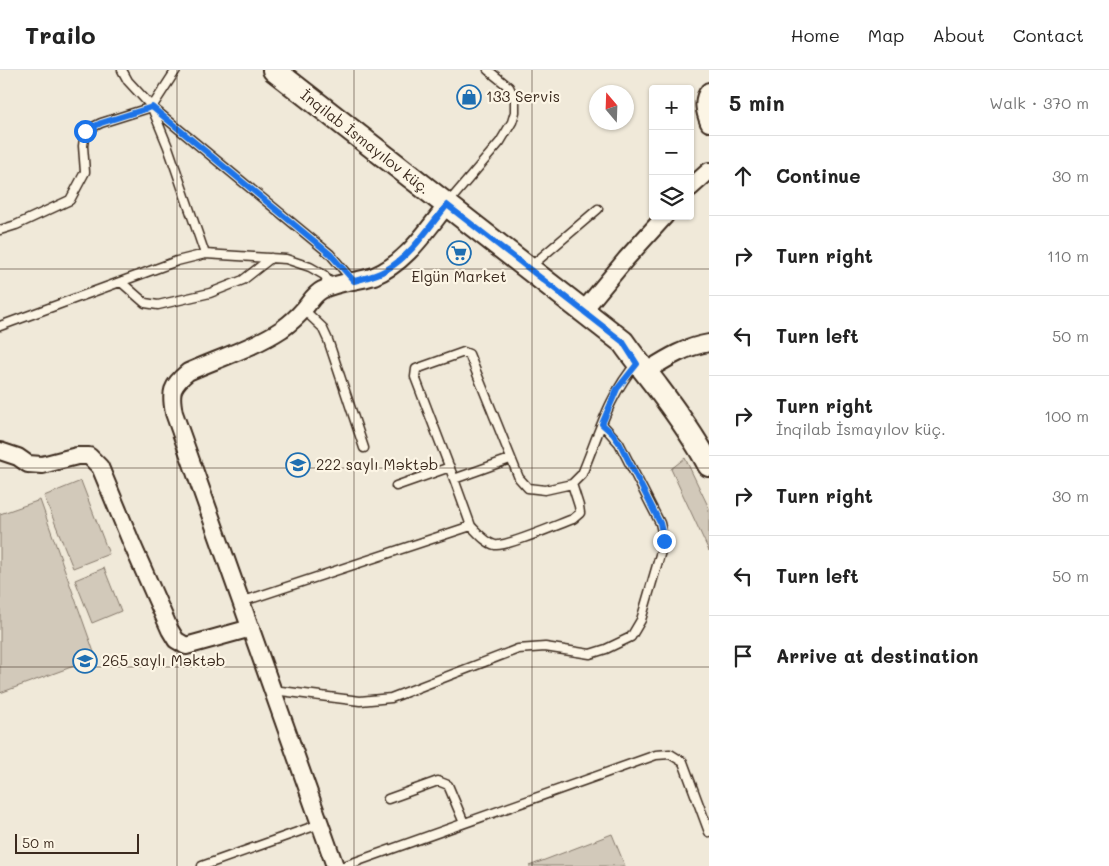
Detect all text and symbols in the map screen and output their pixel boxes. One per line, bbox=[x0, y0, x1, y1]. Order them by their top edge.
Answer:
text: Trailo bbox=[25, 19, 96, 50]
text: Home bbox=[791, 23, 840, 47]
text: Map bbox=[868, 23, 904, 47]
text: About bbox=[932, 23, 985, 47]
text: Contact bbox=[1013, 23, 1084, 47]
street label: İnqilab İsmayılov küç. bbox=[297, 84, 434, 198]
shop icon: 133 Servis bbox=[456, 84, 482, 110]
north arrow bbox=[589, 85, 634, 130]
map controls bbox=[649, 85, 694, 220]
button: + bbox=[649, 85, 694, 130]
place label: 133 Servis bbox=[486, 86, 560, 106]
text: 5 min bbox=[729, 89, 785, 116]
text: Walk · 370 m bbox=[989, 92, 1089, 113]
route start bbox=[74, 120, 97, 143]
button: − bbox=[649, 130, 694, 175]
icon: ahead bbox=[729, 162, 757, 190]
text: Continue bbox=[776, 163, 861, 188]
text: 30 m bbox=[1052, 165, 1089, 186]
button: layers bbox=[649, 175, 694, 220]
supermarket icon: Elgün Market bbox=[446, 240, 472, 266]
icon: right bbox=[729, 242, 757, 270]
text: Turn right bbox=[776, 243, 873, 268]
text: 110 m bbox=[1047, 245, 1089, 266]
place label: Elgün Market bbox=[411, 266, 507, 286]
icon: left bbox=[729, 322, 757, 350]
text: Turn left bbox=[776, 323, 859, 348]
text: 50 m bbox=[1052, 325, 1089, 346]
text: Turn right bbox=[776, 393, 873, 418]
icon: right bbox=[729, 402, 757, 430]
text: 100 m bbox=[1044, 405, 1089, 426]
text: İnqilab İsmayılov küç. bbox=[776, 418, 946, 439]
school or university icon: 222 saylı Məktəb bbox=[285, 452, 311, 478]
place label: 222 saylı Məktəb bbox=[316, 454, 438, 474]
icon: right bbox=[729, 482, 757, 510]
text: Turn right bbox=[776, 483, 873, 508]
text: 30 m bbox=[1052, 485, 1089, 506]
route end bbox=[653, 530, 676, 553]
icon: left bbox=[729, 562, 757, 590]
text: Turn left bbox=[776, 563, 859, 588]
text: 50 m bbox=[1052, 565, 1089, 586]
icon: arrive bbox=[729, 642, 757, 670]
text: Arrive at destination bbox=[776, 643, 979, 668]
school or university icon: 265 saylı Məktəb bbox=[72, 648, 98, 674]
place label: 265 saylı Məktəb bbox=[102, 650, 225, 670]
scale bar bbox=[15, 831, 139, 854]
text: 50 m bbox=[22, 833, 54, 852]

